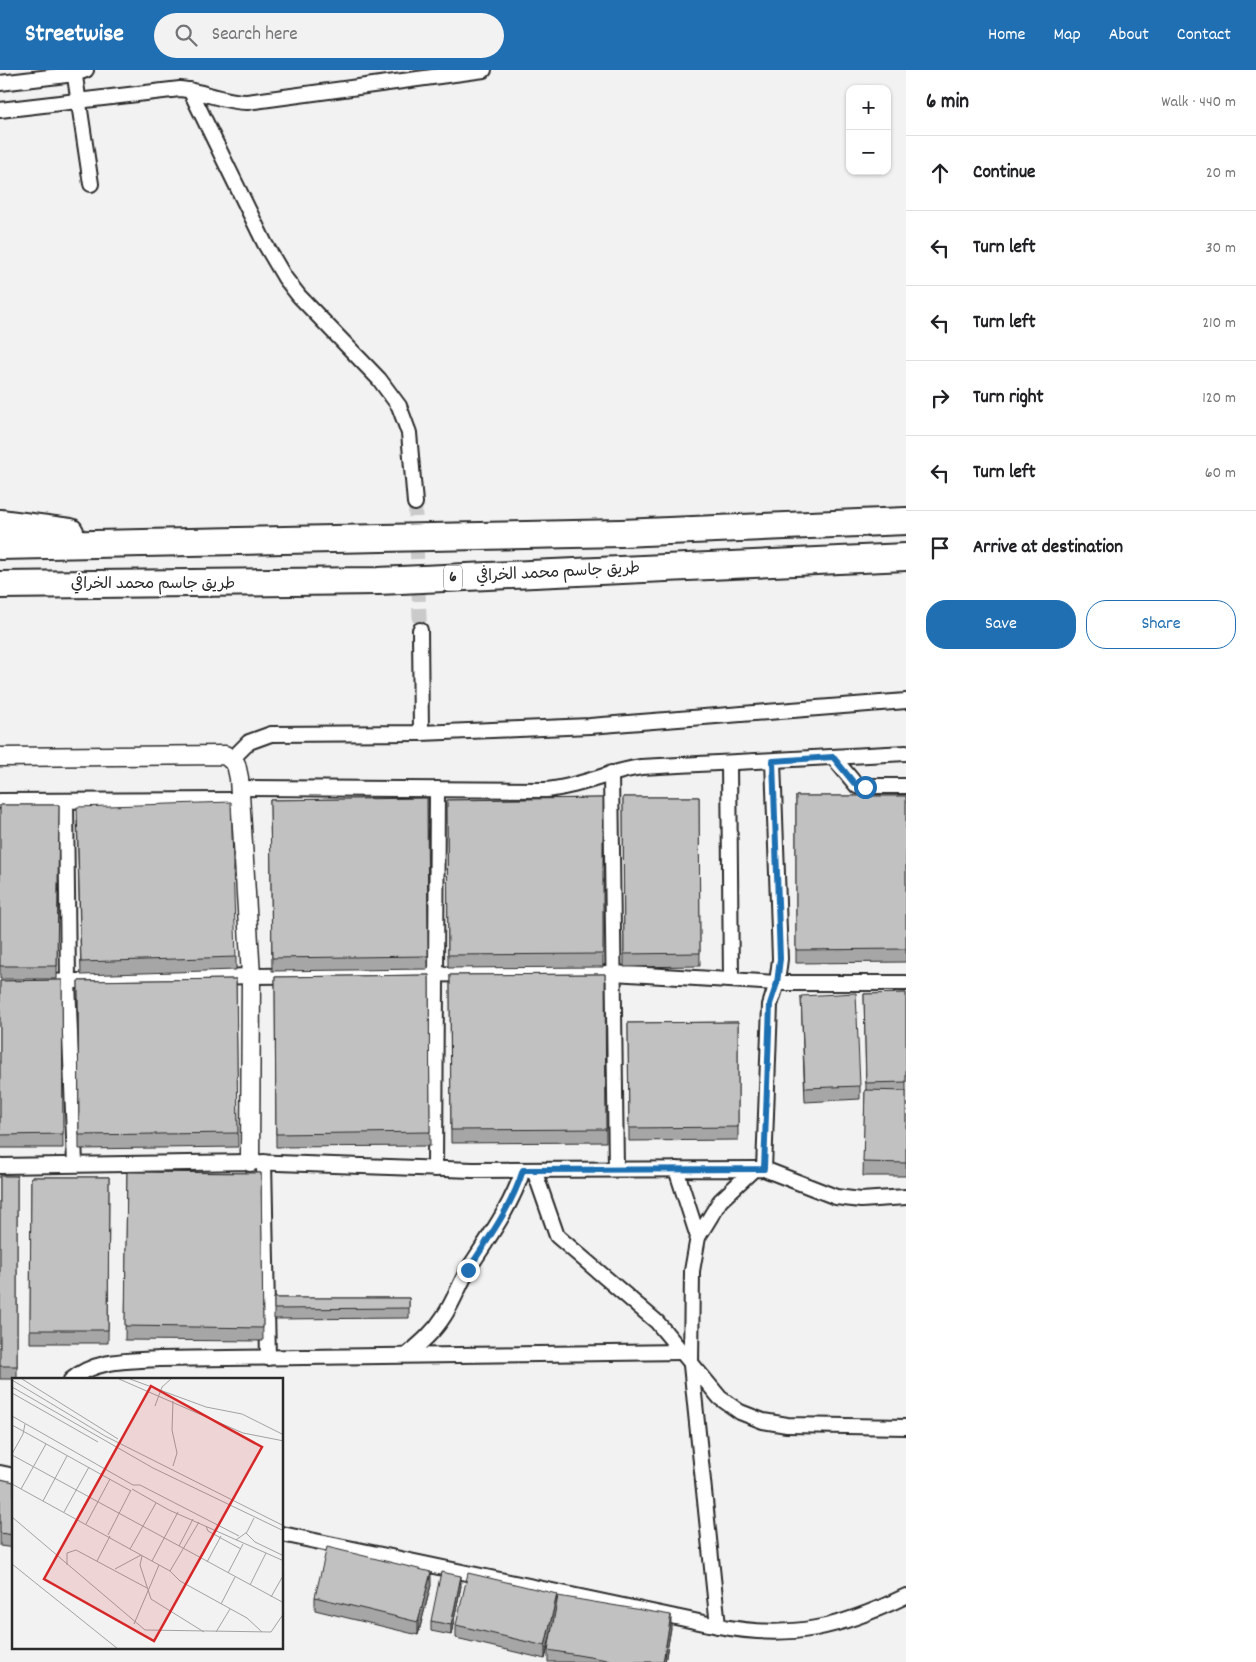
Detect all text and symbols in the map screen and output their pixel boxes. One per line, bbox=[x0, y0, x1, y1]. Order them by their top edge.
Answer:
search box bbox=[154, 13, 504, 58]
text: Streetwise bbox=[25, 18, 124, 52]
icon: search bbox=[172, 21, 200, 49]
text: Search here bbox=[212, 22, 298, 49]
text: Home bbox=[988, 23, 1025, 48]
text: Map bbox=[1053, 23, 1081, 48]
text: About bbox=[1109, 23, 1149, 48]
text: Contact bbox=[1177, 23, 1231, 48]
map controls bbox=[846, 85, 891, 175]
button: + bbox=[846, 85, 891, 130]
text: 6 min bbox=[926, 88, 969, 118]
text: Walk · 440 m bbox=[1161, 91, 1236, 114]
button: − bbox=[846, 130, 891, 175]
icon: ahead bbox=[926, 159, 954, 187]
text: Continue bbox=[973, 160, 1035, 187]
text: 20 m bbox=[1206, 162, 1236, 185]
icon: left bbox=[926, 234, 954, 262]
text: Turn left bbox=[973, 235, 1036, 262]
text: 30 m bbox=[1206, 237, 1236, 260]
icon: left bbox=[926, 309, 954, 337]
text: Turn left bbox=[973, 310, 1036, 337]
text: 210 m bbox=[1202, 312, 1236, 335]
icon: right bbox=[926, 384, 954, 412]
text: Turn right bbox=[973, 385, 1044, 412]
text: 120 m bbox=[1202, 387, 1236, 410]
icon: left bbox=[926, 459, 954, 487]
text: Turn left bbox=[973, 460, 1036, 487]
text: 60 m bbox=[1205, 462, 1236, 485]
icon: arrive bbox=[926, 534, 954, 562]
text: Arrive at destination bbox=[973, 535, 1123, 562]
street label: طريق جاسم محمد الخرافي bbox=[475, 557, 641, 589]
road number: 6 bbox=[444, 566, 462, 590]
street label: طريق جاسم محمد الخرافي bbox=[71, 573, 235, 596]
button: Save bbox=[926, 600, 1076, 649]
button: Share bbox=[1086, 600, 1236, 649]
route start bbox=[854, 776, 877, 799]
route end bbox=[457, 1259, 480, 1282]
inset map bbox=[12, 1378, 284, 1650]

